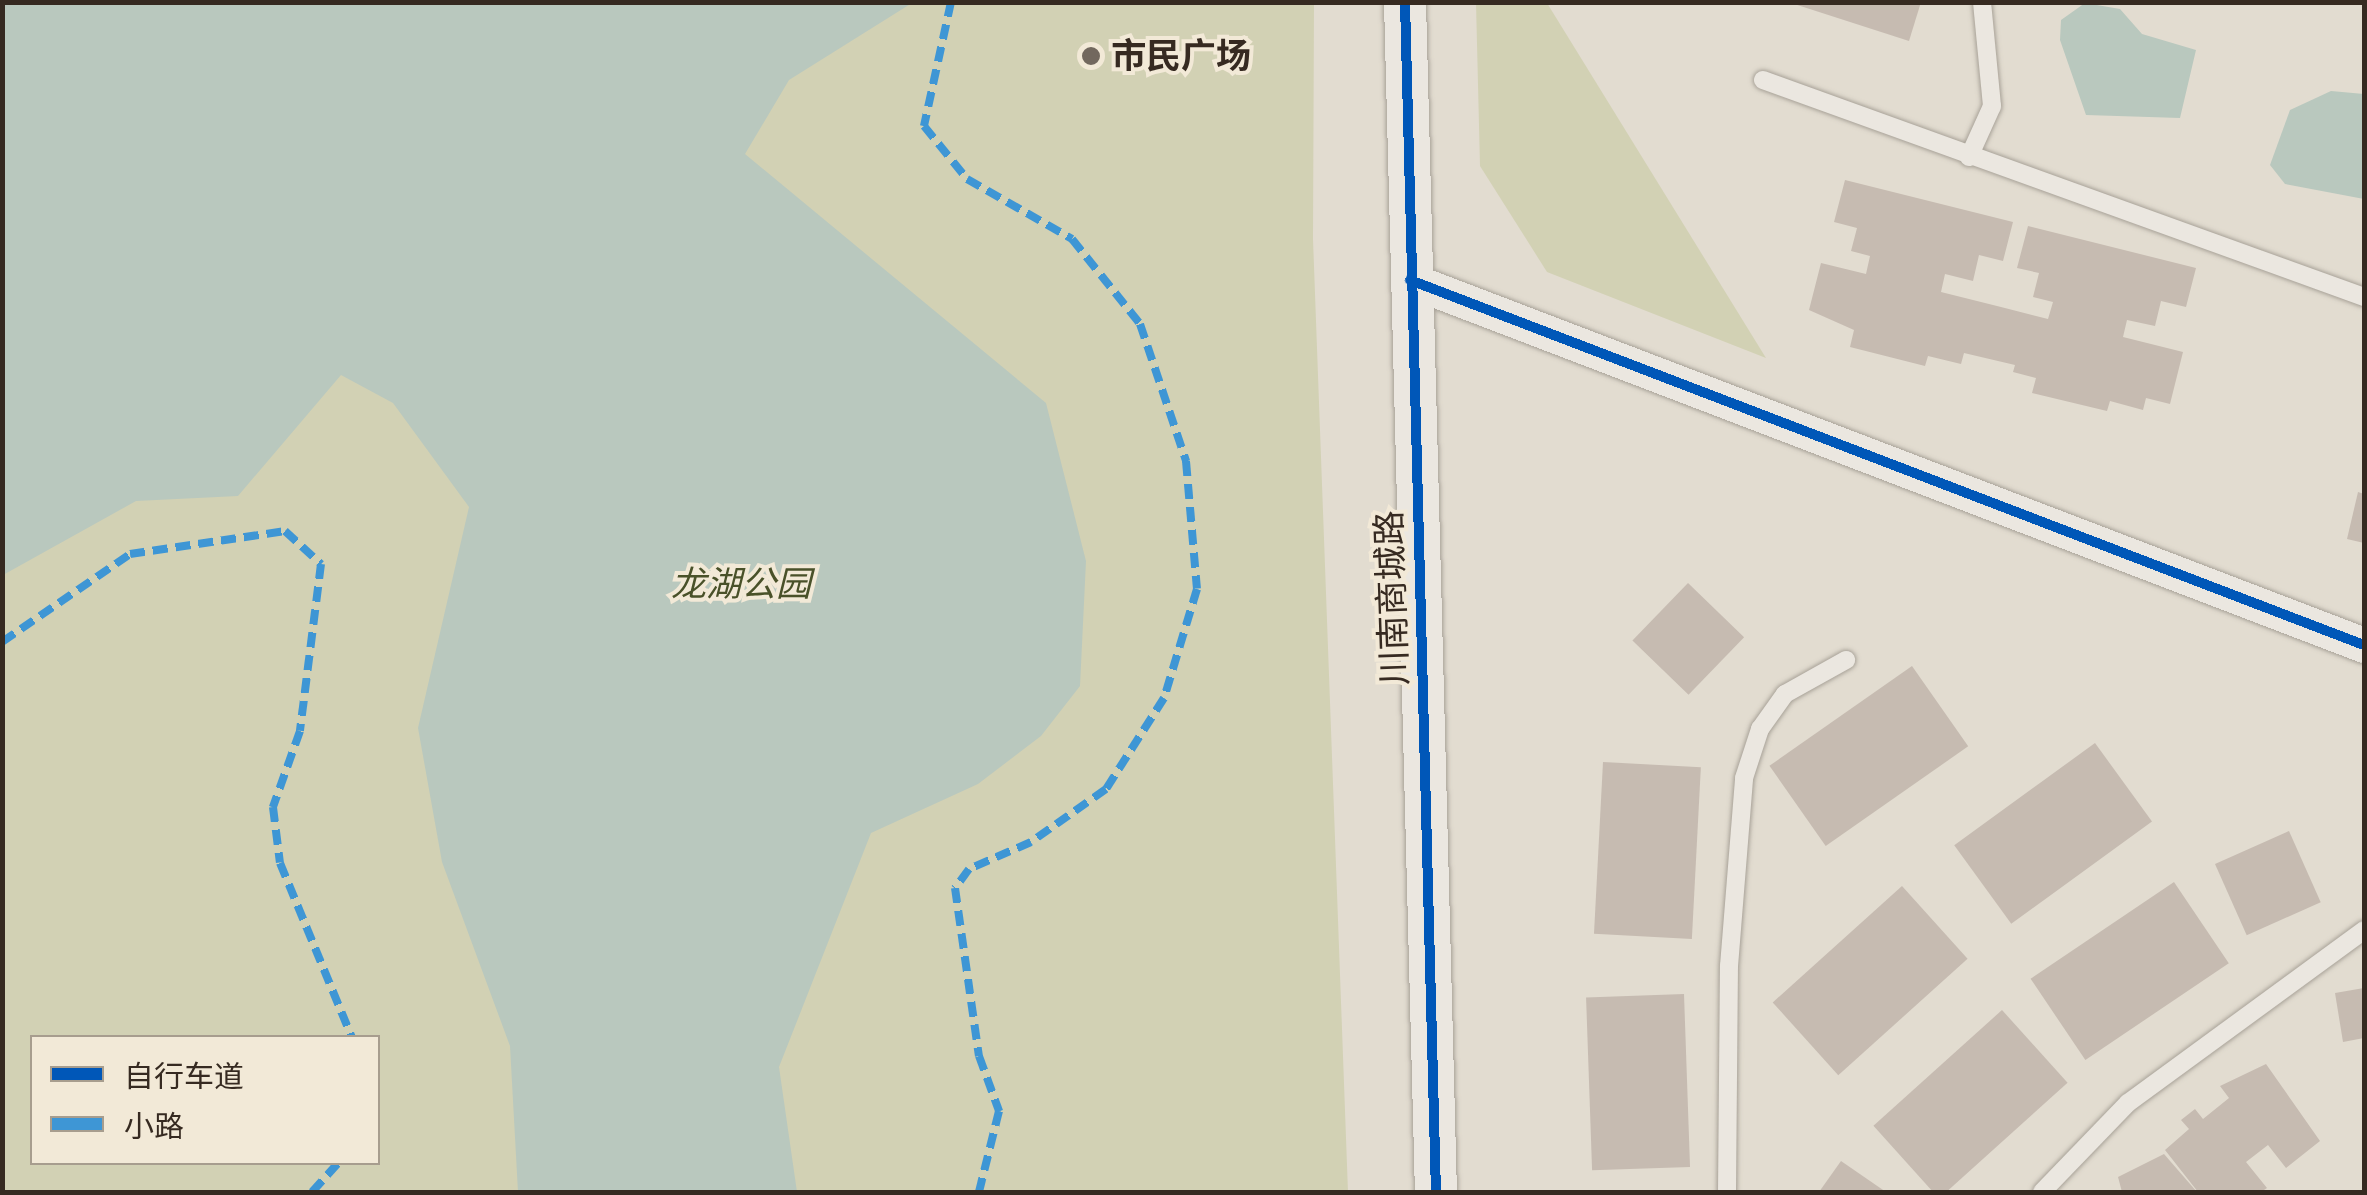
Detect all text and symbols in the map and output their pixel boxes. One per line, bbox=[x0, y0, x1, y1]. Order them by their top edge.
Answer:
place label: 市民广场 bbox=[1111, 35, 1251, 77]
marker: 市民广场 bbox=[1080, 45, 1102, 67]
street label: 川南商城路 bbox=[1368, 510, 1416, 686]
park label: 龙湖公园 bbox=[671, 563, 811, 605]
legend bbox=[30, 1035, 380, 1165]
text: 自行车道 bbox=[124, 1057, 244, 1095]
text: 小路 bbox=[124, 1107, 184, 1145]

